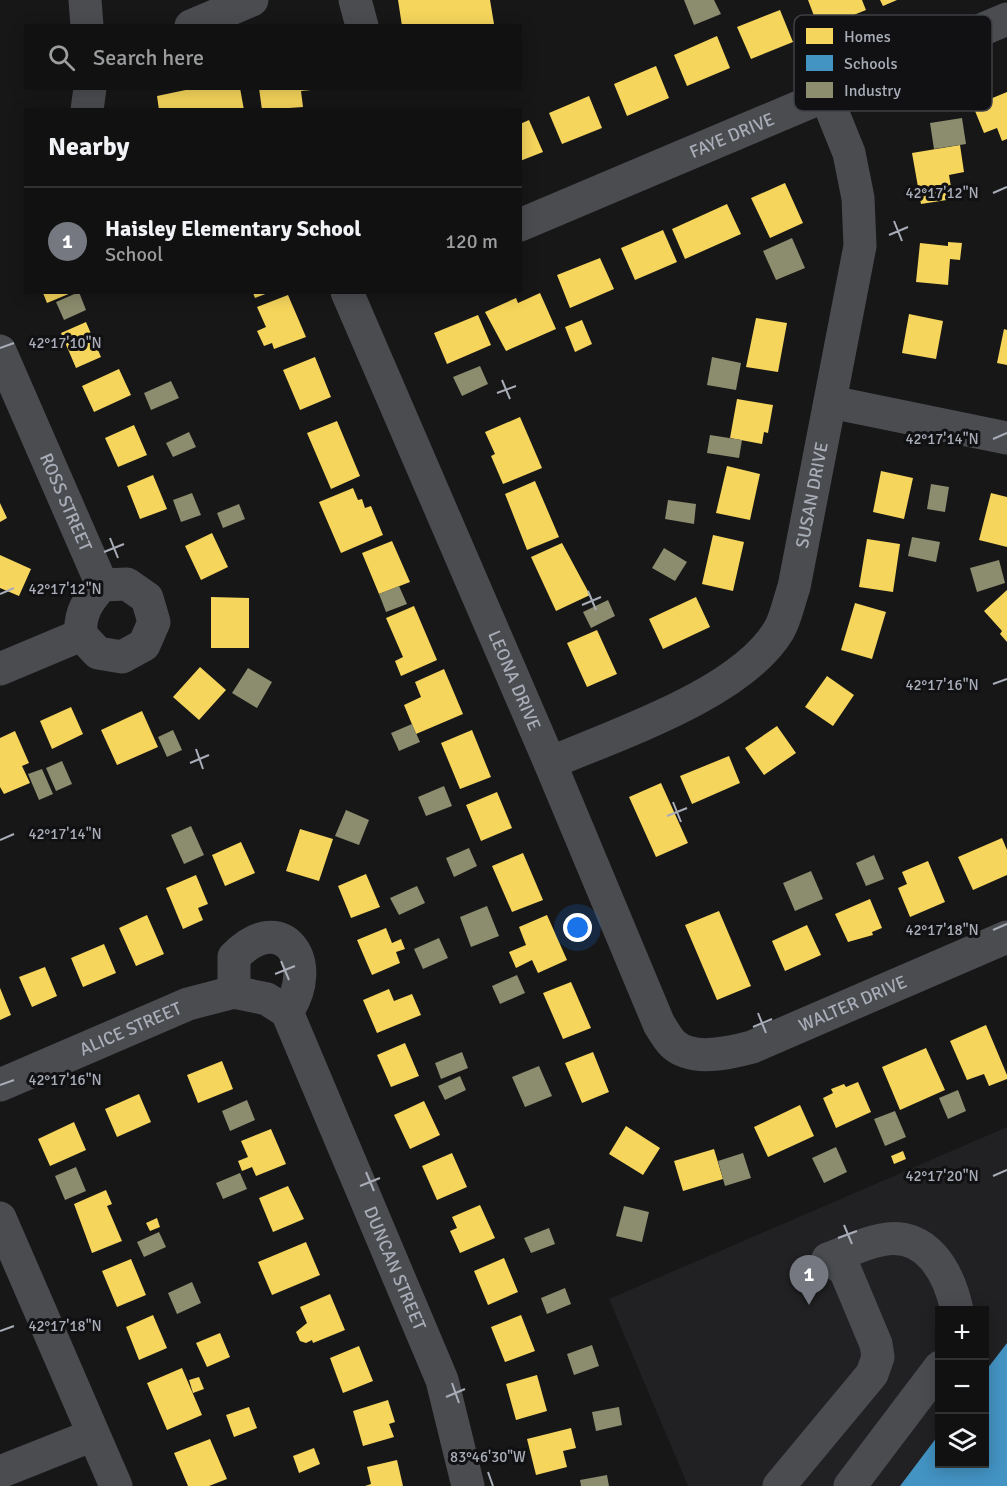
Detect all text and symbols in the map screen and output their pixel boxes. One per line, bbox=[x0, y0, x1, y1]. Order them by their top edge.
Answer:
legend bbox=[794, 15, 992, 111]
search box bbox=[24, 24, 522, 90]
text: Homes bbox=[844, 27, 891, 47]
icon: search bbox=[45, 41, 78, 74]
text: Search here bbox=[93, 44, 204, 71]
text: Schools bbox=[844, 54, 897, 74]
text: Industry bbox=[844, 81, 902, 101]
street label: FAYE DRIVE bbox=[686, 108, 778, 163]
text: Nearby bbox=[48, 131, 129, 163]
text: 42°17'12"N bbox=[905, 184, 979, 202]
text: Haisley Elementary School bbox=[105, 215, 361, 242]
text: 1 bbox=[62, 229, 73, 254]
text: 120 m bbox=[445, 229, 498, 254]
text: School bbox=[105, 242, 163, 267]
text: 42°17'10"N bbox=[28, 334, 102, 352]
text: 42°17'14"N bbox=[905, 430, 979, 448]
street label: SUSAN DRIVE bbox=[791, 440, 833, 550]
street label: ROSS STREET bbox=[35, 450, 97, 555]
text: 42°17'12"N bbox=[28, 580, 102, 598]
street label: LEONA DRIVE bbox=[483, 627, 546, 734]
text: 42°17'16"N bbox=[905, 676, 979, 694]
text: 42°17'14"N bbox=[28, 825, 102, 843]
your location bbox=[563, 913, 592, 942]
text: 42°17'18"N bbox=[905, 921, 979, 939]
street label: WALTER DRIVE bbox=[795, 971, 910, 1037]
street label: ALICE STREET bbox=[76, 997, 185, 1060]
text: 42°17'16"N bbox=[28, 1071, 102, 1089]
text: 42°17'20"N bbox=[905, 1167, 979, 1185]
street label: DUNCAN STREET bbox=[359, 1203, 431, 1334]
pin: 1 bbox=[790, 1256, 828, 1305]
map controls bbox=[935, 1306, 989, 1468]
button: + bbox=[935, 1306, 989, 1360]
text: 42°17'18"N bbox=[28, 1317, 102, 1335]
button: − bbox=[935, 1360, 989, 1414]
button: layers bbox=[935, 1414, 989, 1468]
text: 83°46'30"W bbox=[450, 1448, 526, 1466]

